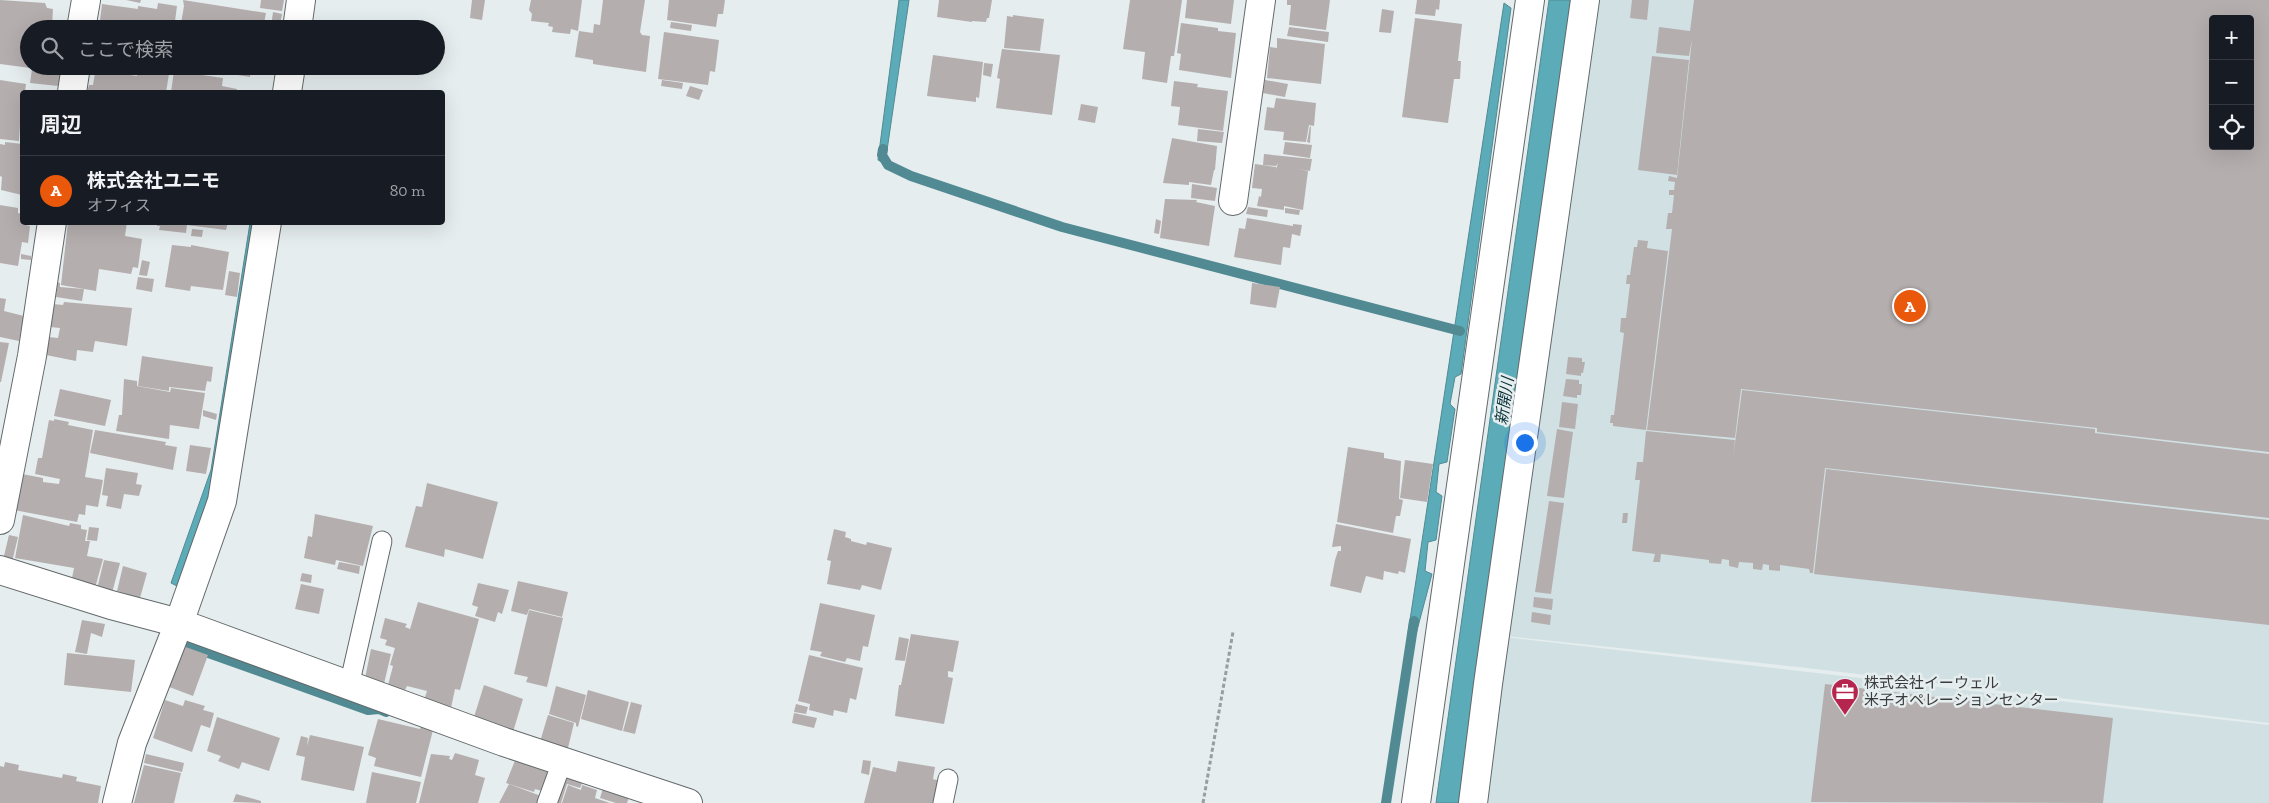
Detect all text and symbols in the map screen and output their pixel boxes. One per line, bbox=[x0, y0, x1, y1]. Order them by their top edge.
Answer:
map controls bbox=[2209, 15, 2254, 150]
button: + bbox=[2209, 15, 2254, 60]
search box bbox=[20, 20, 445, 75]
icon: search bbox=[38, 34, 66, 62]
text: ここで検索 bbox=[78, 38, 173, 61]
button: − bbox=[2209, 60, 2254, 105]
button: locate bbox=[2209, 105, 2254, 150]
text: 周辺 bbox=[40, 112, 82, 137]
text: 株式会社ユニモ bbox=[87, 169, 220, 192]
text: A bbox=[51, 181, 62, 200]
text: 80 m bbox=[390, 181, 425, 200]
text: オフィス bbox=[87, 196, 151, 215]
pin: A bbox=[1894, 287, 1926, 325]
water label: 新開川 bbox=[1492, 374, 1518, 426]
your location bbox=[1512, 430, 1538, 456]
place label: 株式会社イーウェル 米子オペレーションセンター bbox=[1864, 674, 2059, 709]
office icon: 株式会社イーウェル 米子オペレーションセンター bbox=[1830, 677, 1860, 716]

